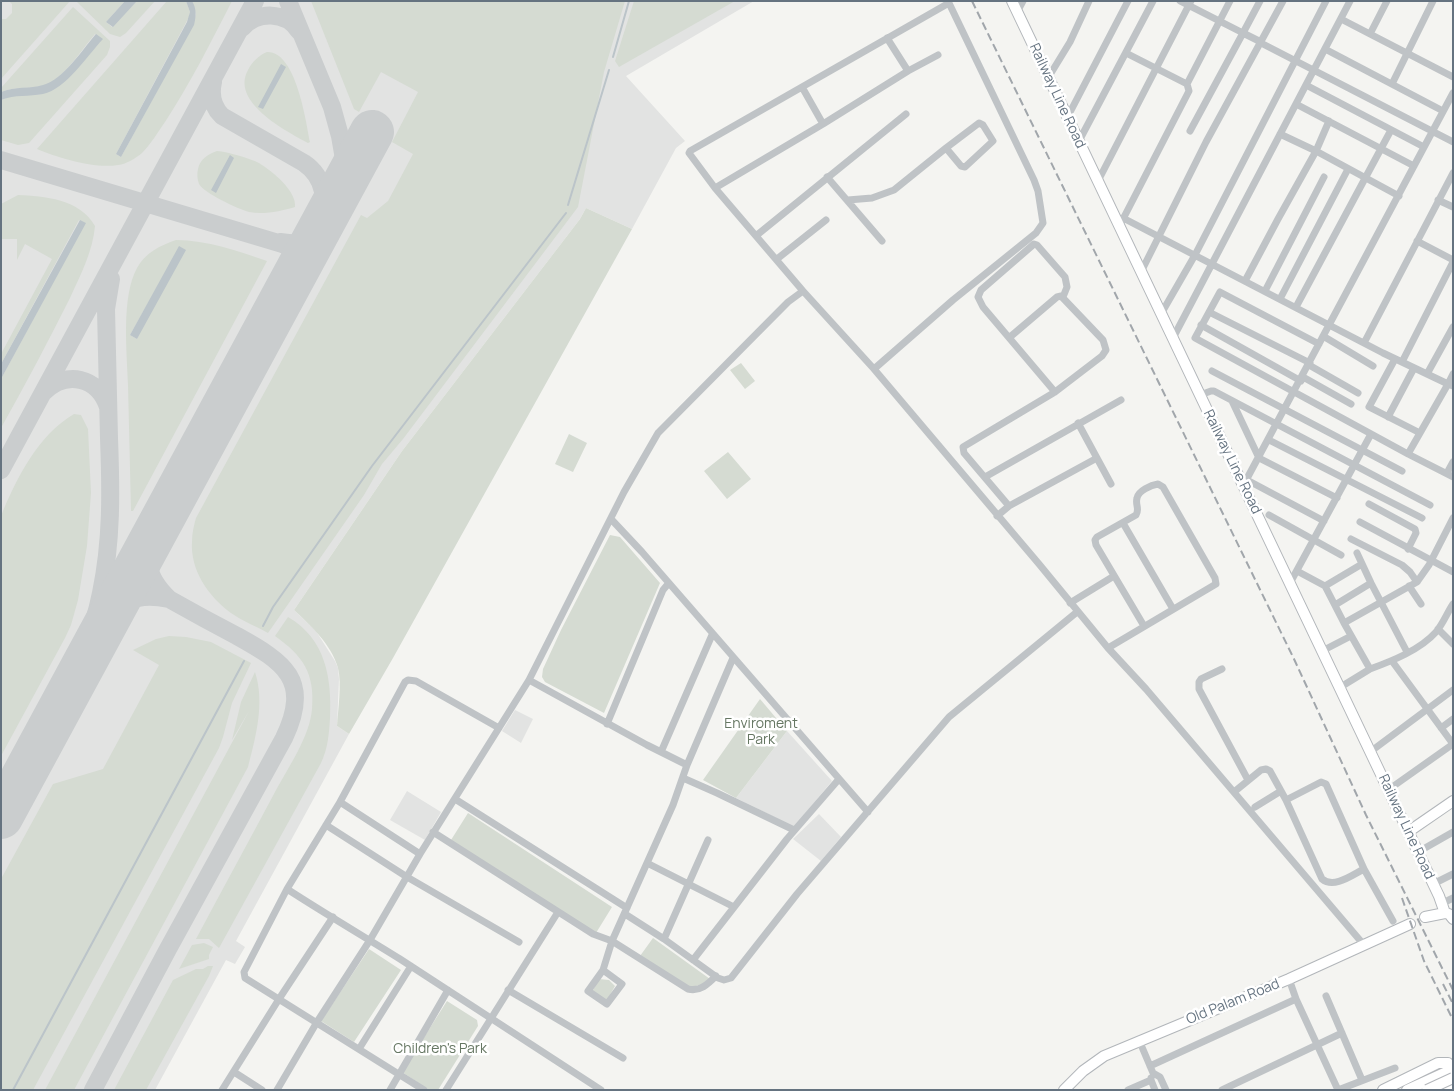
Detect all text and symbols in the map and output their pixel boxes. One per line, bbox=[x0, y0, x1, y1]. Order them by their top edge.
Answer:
street label: Railway Line Road bbox=[1025, 41, 1089, 151]
street label: Railway Line Road bbox=[1199, 407, 1265, 517]
park label: Enviroment Park bbox=[724, 716, 798, 749]
street label: Railway Line Road bbox=[1374, 772, 1438, 882]
street label: Old Palam Road bbox=[1184, 976, 1282, 1028]
park label: Children's Park bbox=[393, 1041, 487, 1057]

